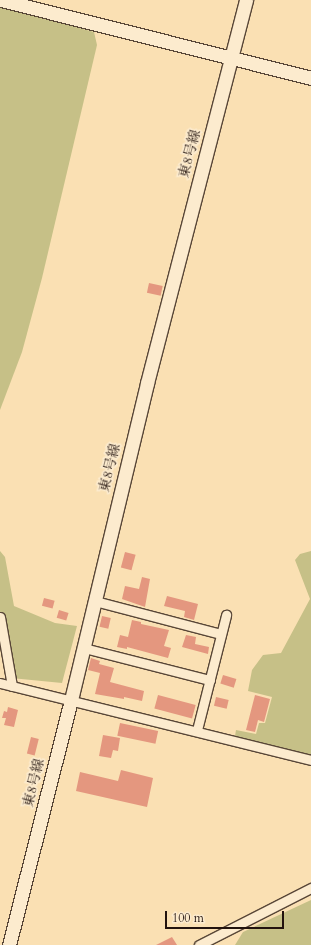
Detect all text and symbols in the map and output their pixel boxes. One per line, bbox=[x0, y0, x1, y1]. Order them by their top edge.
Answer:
street label: 東8号線 bbox=[176, 128, 204, 180]
street label: 東8号線 bbox=[96, 442, 124, 494]
street label: 東8号線 bbox=[20, 757, 48, 809]
scale bar bbox=[167, 903, 286, 929]
text: 100 m bbox=[172, 910, 204, 926]

